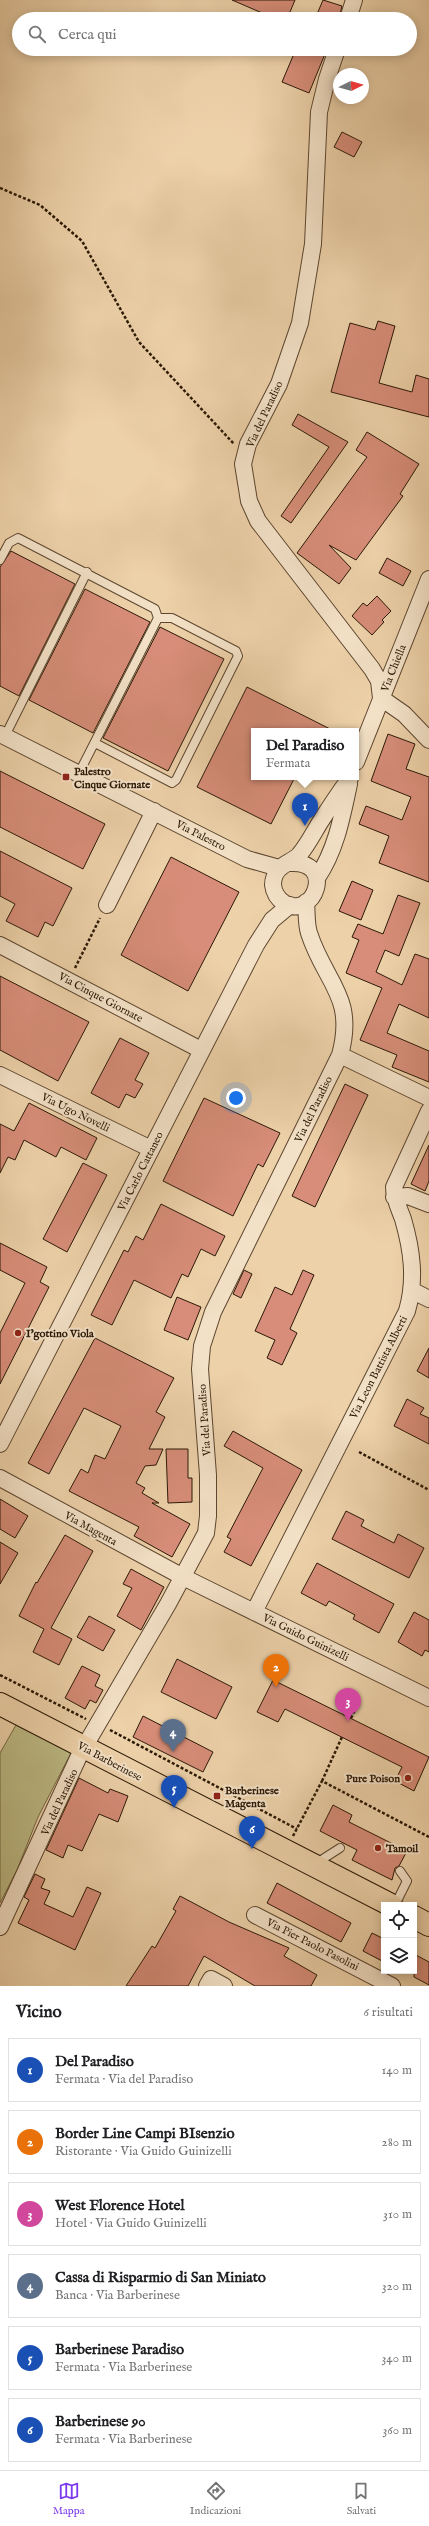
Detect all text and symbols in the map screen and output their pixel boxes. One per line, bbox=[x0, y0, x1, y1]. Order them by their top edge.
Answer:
search box bbox=[12, 12, 417, 56]
icon: search bbox=[26, 23, 48, 45]
text: Cerca qui bbox=[58, 25, 117, 44]
north arrow bbox=[333, 68, 369, 104]
street label: Via del Paradiso bbox=[243, 379, 287, 451]
street label: Via Chiella bbox=[378, 642, 410, 695]
popup bbox=[251, 728, 359, 780]
text: Del Paradiso bbox=[266, 736, 344, 755]
text: Fermata bbox=[266, 755, 310, 772]
place label: Palestro Cinque Giornate bbox=[74, 765, 150, 792]
marker: Palestro Cinque Giornate bbox=[61, 772, 71, 782]
pin: 1 bbox=[292, 793, 318, 826]
street label: Via Palestro bbox=[172, 817, 228, 854]
street label: Via Cinque Giornate bbox=[55, 969, 145, 1026]
street label: Via del Paradiso bbox=[291, 1074, 336, 1146]
your location bbox=[226, 1088, 246, 1108]
street label: Via Ugo Novelli bbox=[38, 1090, 112, 1136]
street label: Via Carlo Cattaneo bbox=[114, 1129, 167, 1214]
street label: Via Leon Battista Alberti bbox=[346, 1314, 411, 1422]
place label: I'gottino Viola bbox=[26, 1327, 94, 1341]
marker: I'gottino Viola bbox=[13, 1328, 23, 1338]
street label: Via del Paradiso bbox=[195, 1383, 215, 1457]
street label: Via Magenta bbox=[61, 1508, 119, 1549]
street label: Via Guido Guinizelli bbox=[259, 1611, 351, 1665]
pin: 2 bbox=[263, 1654, 289, 1687]
pin: 3 bbox=[335, 1688, 361, 1721]
pin: 4 bbox=[160, 1719, 186, 1752]
street label: Via Barberinese bbox=[74, 1739, 144, 1785]
street label: Via del Paradiso bbox=[38, 1767, 82, 1839]
place label: Pure Poison bbox=[346, 1772, 400, 1786]
marker: Pure Poison bbox=[403, 1773, 413, 1783]
pin: 5 bbox=[161, 1775, 187, 1808]
place label: Barberinese Magenta bbox=[225, 1784, 279, 1811]
marker: Barberinese Magenta bbox=[212, 1791, 222, 1801]
pin: 6 bbox=[239, 1816, 265, 1849]
place label: Tamoil bbox=[385, 1842, 419, 1856]
marker: Tamoil bbox=[373, 1843, 383, 1853]
map controls bbox=[381, 1902, 417, 1974]
button: locate bbox=[381, 1902, 417, 1938]
street label: Via Pier Paolo Pasolini bbox=[263, 1915, 361, 1974]
button: layers bbox=[381, 1938, 417, 1974]
text: Vicino bbox=[16, 2002, 62, 2023]
text: 6 risultati bbox=[364, 2004, 413, 2021]
text: Del Paradiso bbox=[55, 2052, 134, 2071]
text: 1 bbox=[28, 2062, 32, 2079]
text: 140 m bbox=[382, 2062, 412, 2079]
text: Fermata · Via del Paradiso bbox=[55, 2071, 193, 2088]
text: Border Line Campi BIsenzio bbox=[55, 2124, 235, 2143]
text: 2 bbox=[27, 2134, 33, 2151]
text: 280 m bbox=[382, 2134, 412, 2151]
text: Ristorante · Via Guido Guinizelli bbox=[55, 2143, 232, 2160]
text: West Florence Hotel bbox=[55, 2196, 185, 2215]
text: 3 bbox=[28, 2206, 32, 2223]
text: 310 m bbox=[383, 2206, 412, 2223]
text: Hotel · Via Guido Guinizelli bbox=[55, 2215, 207, 2232]
text: Cassa di Risparmio di San Miniato bbox=[55, 2268, 266, 2287]
text: 4 bbox=[27, 2278, 33, 2295]
text: 320 m bbox=[382, 2278, 412, 2295]
text: Banca · Via Barberinese bbox=[55, 2287, 180, 2304]
text: Barberinese Paradiso bbox=[55, 2340, 184, 2359]
text: 5 bbox=[28, 2350, 32, 2367]
text: 340 m bbox=[382, 2350, 412, 2367]
text: Fermata · Via Barberinese bbox=[55, 2359, 192, 2376]
text: Barberinese 90 bbox=[55, 2412, 146, 2431]
text: 6 bbox=[27, 2422, 33, 2439]
text: 360 m bbox=[382, 2422, 412, 2439]
text: Fermata · Via Barberinese bbox=[55, 2431, 192, 2448]
tab: Mappa bbox=[53, 2480, 84, 2518]
tab: Indicazioni bbox=[190, 2480, 241, 2518]
tab: Salvati bbox=[347, 2480, 376, 2518]

